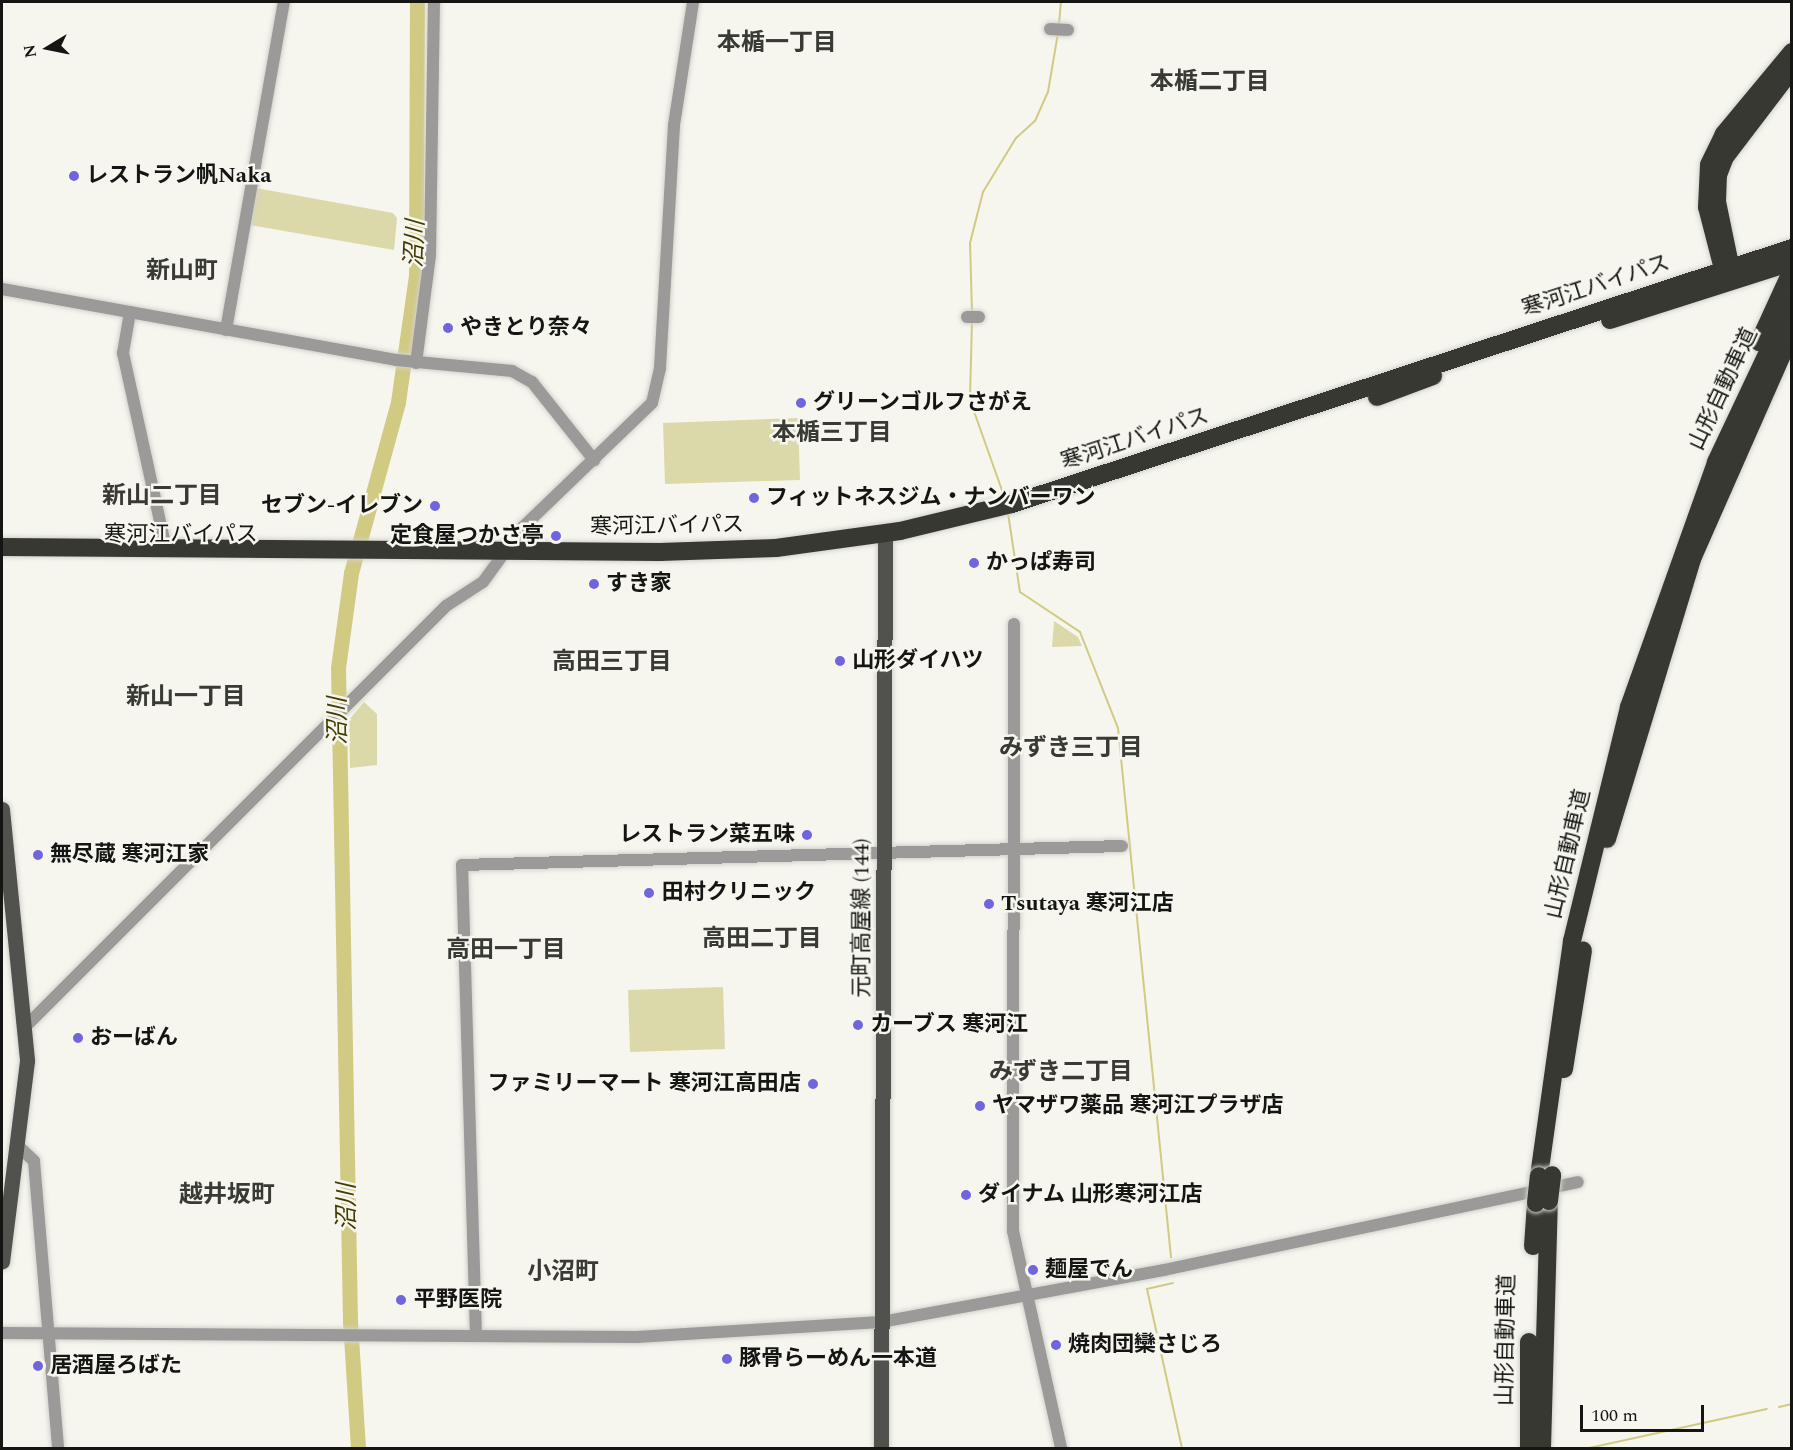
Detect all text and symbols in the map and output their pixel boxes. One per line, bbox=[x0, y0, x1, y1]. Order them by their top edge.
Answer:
north arrow bbox=[18, 18, 78, 78]
district label: 本楯一丁目 bbox=[717, 30, 837, 58]
text: N bbox=[17, 43, 43, 60]
district label: 本楯二丁目 bbox=[1150, 69, 1270, 97]
place label: レストラン帆Naka bbox=[86, 163, 272, 189]
marker: レストラン帆Naka bbox=[67, 169, 81, 183]
water label: 沼川 bbox=[401, 220, 431, 268]
street label: 寒河江バイパス bbox=[1519, 250, 1673, 322]
district label: 新山町 bbox=[146, 258, 218, 286]
place label: やきとり奈々 bbox=[460, 315, 592, 341]
marker: やきとり奈々 bbox=[441, 321, 455, 335]
street label: 山形自動車道 bbox=[1683, 324, 1763, 454]
place label: グリーンゴルフさがえ bbox=[813, 390, 1033, 416]
marker: グリーンゴルフさがえ bbox=[794, 396, 808, 410]
street label: 寒河江バイパス bbox=[1058, 403, 1212, 475]
district label: 本楯三丁目 bbox=[772, 420, 892, 448]
district label: 新山二丁目 bbox=[102, 483, 222, 511]
place label: フィットネスジム・ナンバーワン bbox=[766, 485, 1096, 511]
marker: フィットネスジム・ナンバーワン bbox=[747, 491, 761, 505]
place label: セブン-イレブン bbox=[261, 493, 423, 519]
marker: セブン-イレブン bbox=[428, 499, 442, 513]
street label: 寒河江バイパス bbox=[590, 511, 744, 541]
street label: 寒河江バイパス bbox=[104, 522, 258, 548]
place label: 定食屋つかさ亭 bbox=[390, 523, 544, 549]
marker: 定食屋つかさ亭 bbox=[549, 529, 563, 543]
place label: かっぱ寿司 bbox=[986, 550, 1096, 576]
marker: かっぱ寿司 bbox=[967, 556, 981, 570]
place label: すき家 bbox=[606, 571, 672, 597]
marker: すき家 bbox=[587, 577, 601, 591]
place label: 山形ダイハツ bbox=[852, 648, 984, 674]
district label: 高田三丁目 bbox=[552, 649, 672, 677]
marker: 山形ダイハツ bbox=[833, 654, 847, 668]
district label: 新山一丁目 bbox=[126, 684, 246, 712]
water label: 沼川 bbox=[324, 697, 354, 745]
district label: みずき三丁目 bbox=[999, 735, 1143, 763]
street label: 山形自動車道 bbox=[1540, 787, 1596, 921]
place label: レストラン菜五味 bbox=[619, 822, 795, 848]
marker: レストラン菜五味 bbox=[800, 828, 814, 842]
street label: 元町高屋線 (144) bbox=[849, 838, 875, 998]
place label: 無尽蔵 寒河江家 bbox=[50, 842, 209, 868]
marker: 無尽蔵 寒河江家 bbox=[31, 848, 45, 862]
place label: 田村クリニック bbox=[662, 880, 816, 906]
marker: 田村クリニック bbox=[640, 884, 658, 902]
place label: Tsutaya 寒河江店 bbox=[1001, 891, 1174, 917]
marker: Tsutaya 寒河江店 bbox=[982, 897, 996, 911]
district label: 高田二丁目 bbox=[702, 926, 822, 954]
district label: 高田一丁目 bbox=[446, 937, 566, 965]
place label: カーブス 寒河江 bbox=[870, 1012, 1029, 1038]
marker: カーブス 寒河江 bbox=[851, 1018, 865, 1032]
place label: おーばん bbox=[90, 1025, 178, 1051]
marker: おーばん bbox=[71, 1031, 85, 1045]
district label: みずき二丁目 bbox=[989, 1059, 1133, 1087]
place label: ファミリーマート 寒河江高田店 bbox=[488, 1071, 801, 1097]
marker: ファミリーマート 寒河江高田店 bbox=[806, 1077, 820, 1091]
place label: ヤマザワ薬品 寒河江プラザ店 bbox=[992, 1093, 1283, 1119]
marker: ヤマザワ薬品 寒河江プラザ店 bbox=[973, 1099, 987, 1113]
district label: 越井坂町 bbox=[179, 1182, 275, 1210]
place label: ダイナム 山形寒河江店 bbox=[978, 1182, 1203, 1208]
water label: 沼川 bbox=[333, 1183, 363, 1231]
marker: ダイナム 山形寒河江店 bbox=[959, 1188, 973, 1202]
place label: 麺屋でん bbox=[1045, 1257, 1133, 1283]
district label: 小沼町 bbox=[527, 1259, 599, 1287]
marker: 麺屋でん bbox=[1026, 1263, 1040, 1277]
street label: 山形自動車道 bbox=[1492, 1274, 1520, 1406]
place label: 平野医院 bbox=[414, 1287, 502, 1313]
marker: 平野医院 bbox=[392, 1291, 410, 1309]
place label: 焼肉団欒さじろ bbox=[1068, 1332, 1222, 1358]
marker: 焼肉団欒さじろ bbox=[1049, 1338, 1063, 1352]
place label: 豚骨らーめん一本道 bbox=[739, 1346, 937, 1372]
marker: 豚骨らーめん一本道 bbox=[720, 1352, 734, 1366]
place label: 居酒屋ろばた bbox=[50, 1353, 182, 1379]
marker: 居酒屋ろばた bbox=[31, 1359, 45, 1373]
scale bar bbox=[1583, 1393, 1708, 1431]
text: 100 m bbox=[1591, 1402, 1638, 1429]

